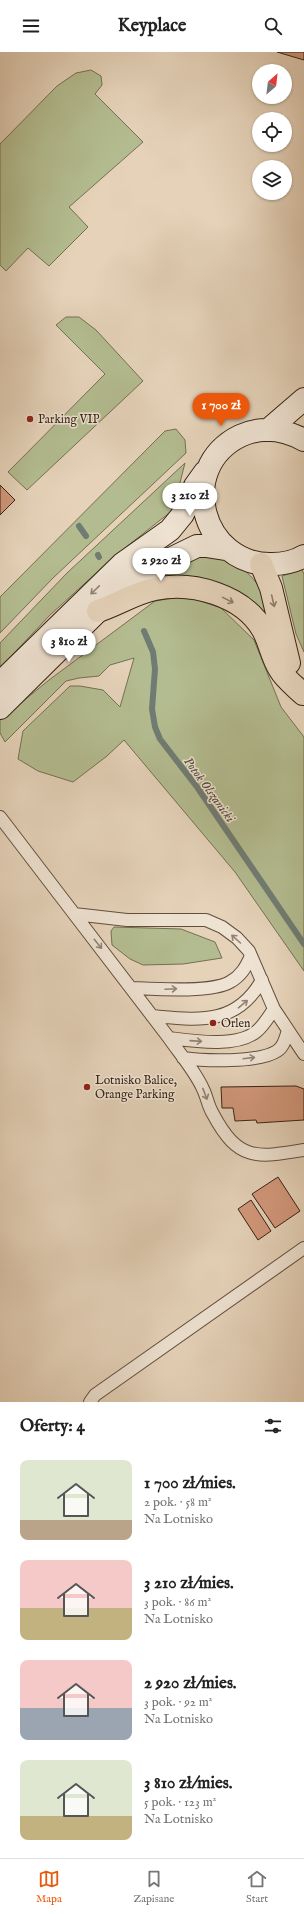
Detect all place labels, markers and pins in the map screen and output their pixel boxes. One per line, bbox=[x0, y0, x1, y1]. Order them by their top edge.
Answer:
pin: 1 700 zł bbox=[180, 393, 262, 427]
place label: Parking VIP bbox=[38, 412, 100, 427]
marker: Parking VIP bbox=[25, 414, 35, 424]
pin: 3 210 zł bbox=[149, 483, 231, 517]
pin: 2 920 zł bbox=[120, 548, 202, 582]
pin: 3 810 zł bbox=[28, 629, 110, 663]
place label: Orlen bbox=[221, 1016, 251, 1031]
marker: Orlen bbox=[208, 1018, 218, 1028]
place label: Lotnisko Balice, Orange Parking bbox=[95, 1073, 177, 1102]
marker: Lotnisko Balice, Orange Parking bbox=[82, 1082, 92, 1092]

